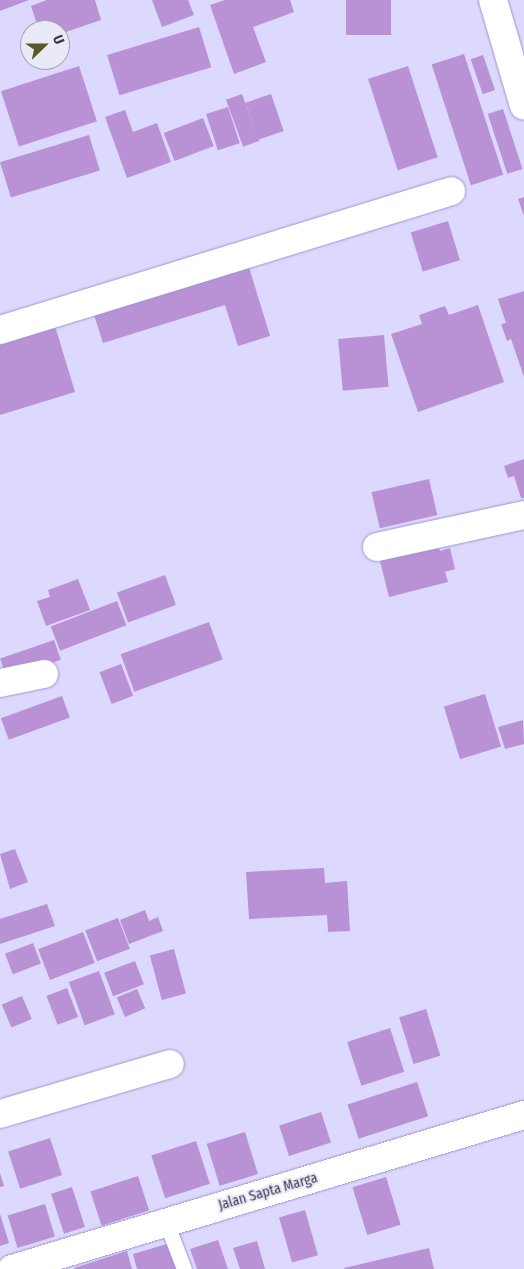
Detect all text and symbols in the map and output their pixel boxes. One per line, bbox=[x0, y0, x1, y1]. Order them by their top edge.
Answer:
north arrow bbox=[20, 20, 70, 70]
text: U bbox=[49, 33, 68, 47]
street label: Jalan Sapta Marga bbox=[217, 1170, 319, 1214]

